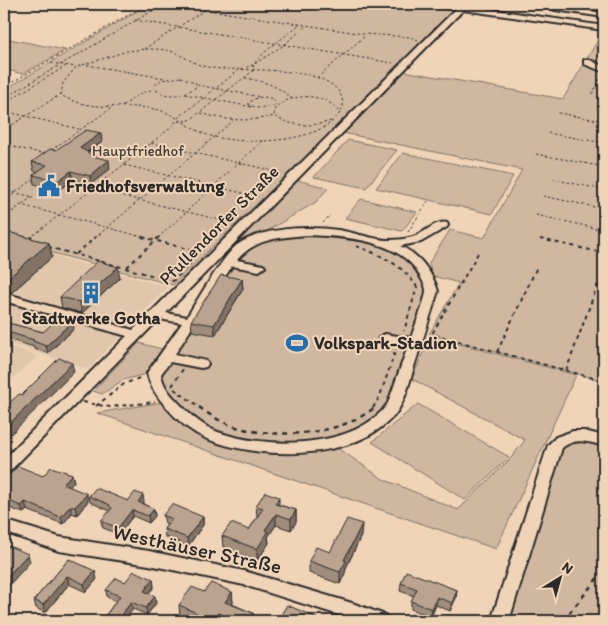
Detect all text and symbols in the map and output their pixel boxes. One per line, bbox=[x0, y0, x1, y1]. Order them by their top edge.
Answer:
park label: Hauptfriedhof bbox=[92, 142, 184, 160]
street label: Pfullendorfer Straße bbox=[155, 161, 283, 289]
public building icon: Friedhofsverwaltung bbox=[36, 173, 62, 199]
place label: Friedhofsverwaltung bbox=[66, 175, 225, 197]
building icon: Stadtwerke Gotha bbox=[78, 280, 104, 306]
place label: Stadtwerke Gotha bbox=[22, 307, 160, 329]
sports icon: Volkspark-Stadion bbox=[284, 330, 310, 356]
place label: Volkspark-Stadion bbox=[314, 332, 458, 354]
street label: Westhäuser Straße bbox=[110, 518, 284, 579]
north arrow bbox=[536, 552, 586, 602]
text: N bbox=[559, 558, 576, 578]

